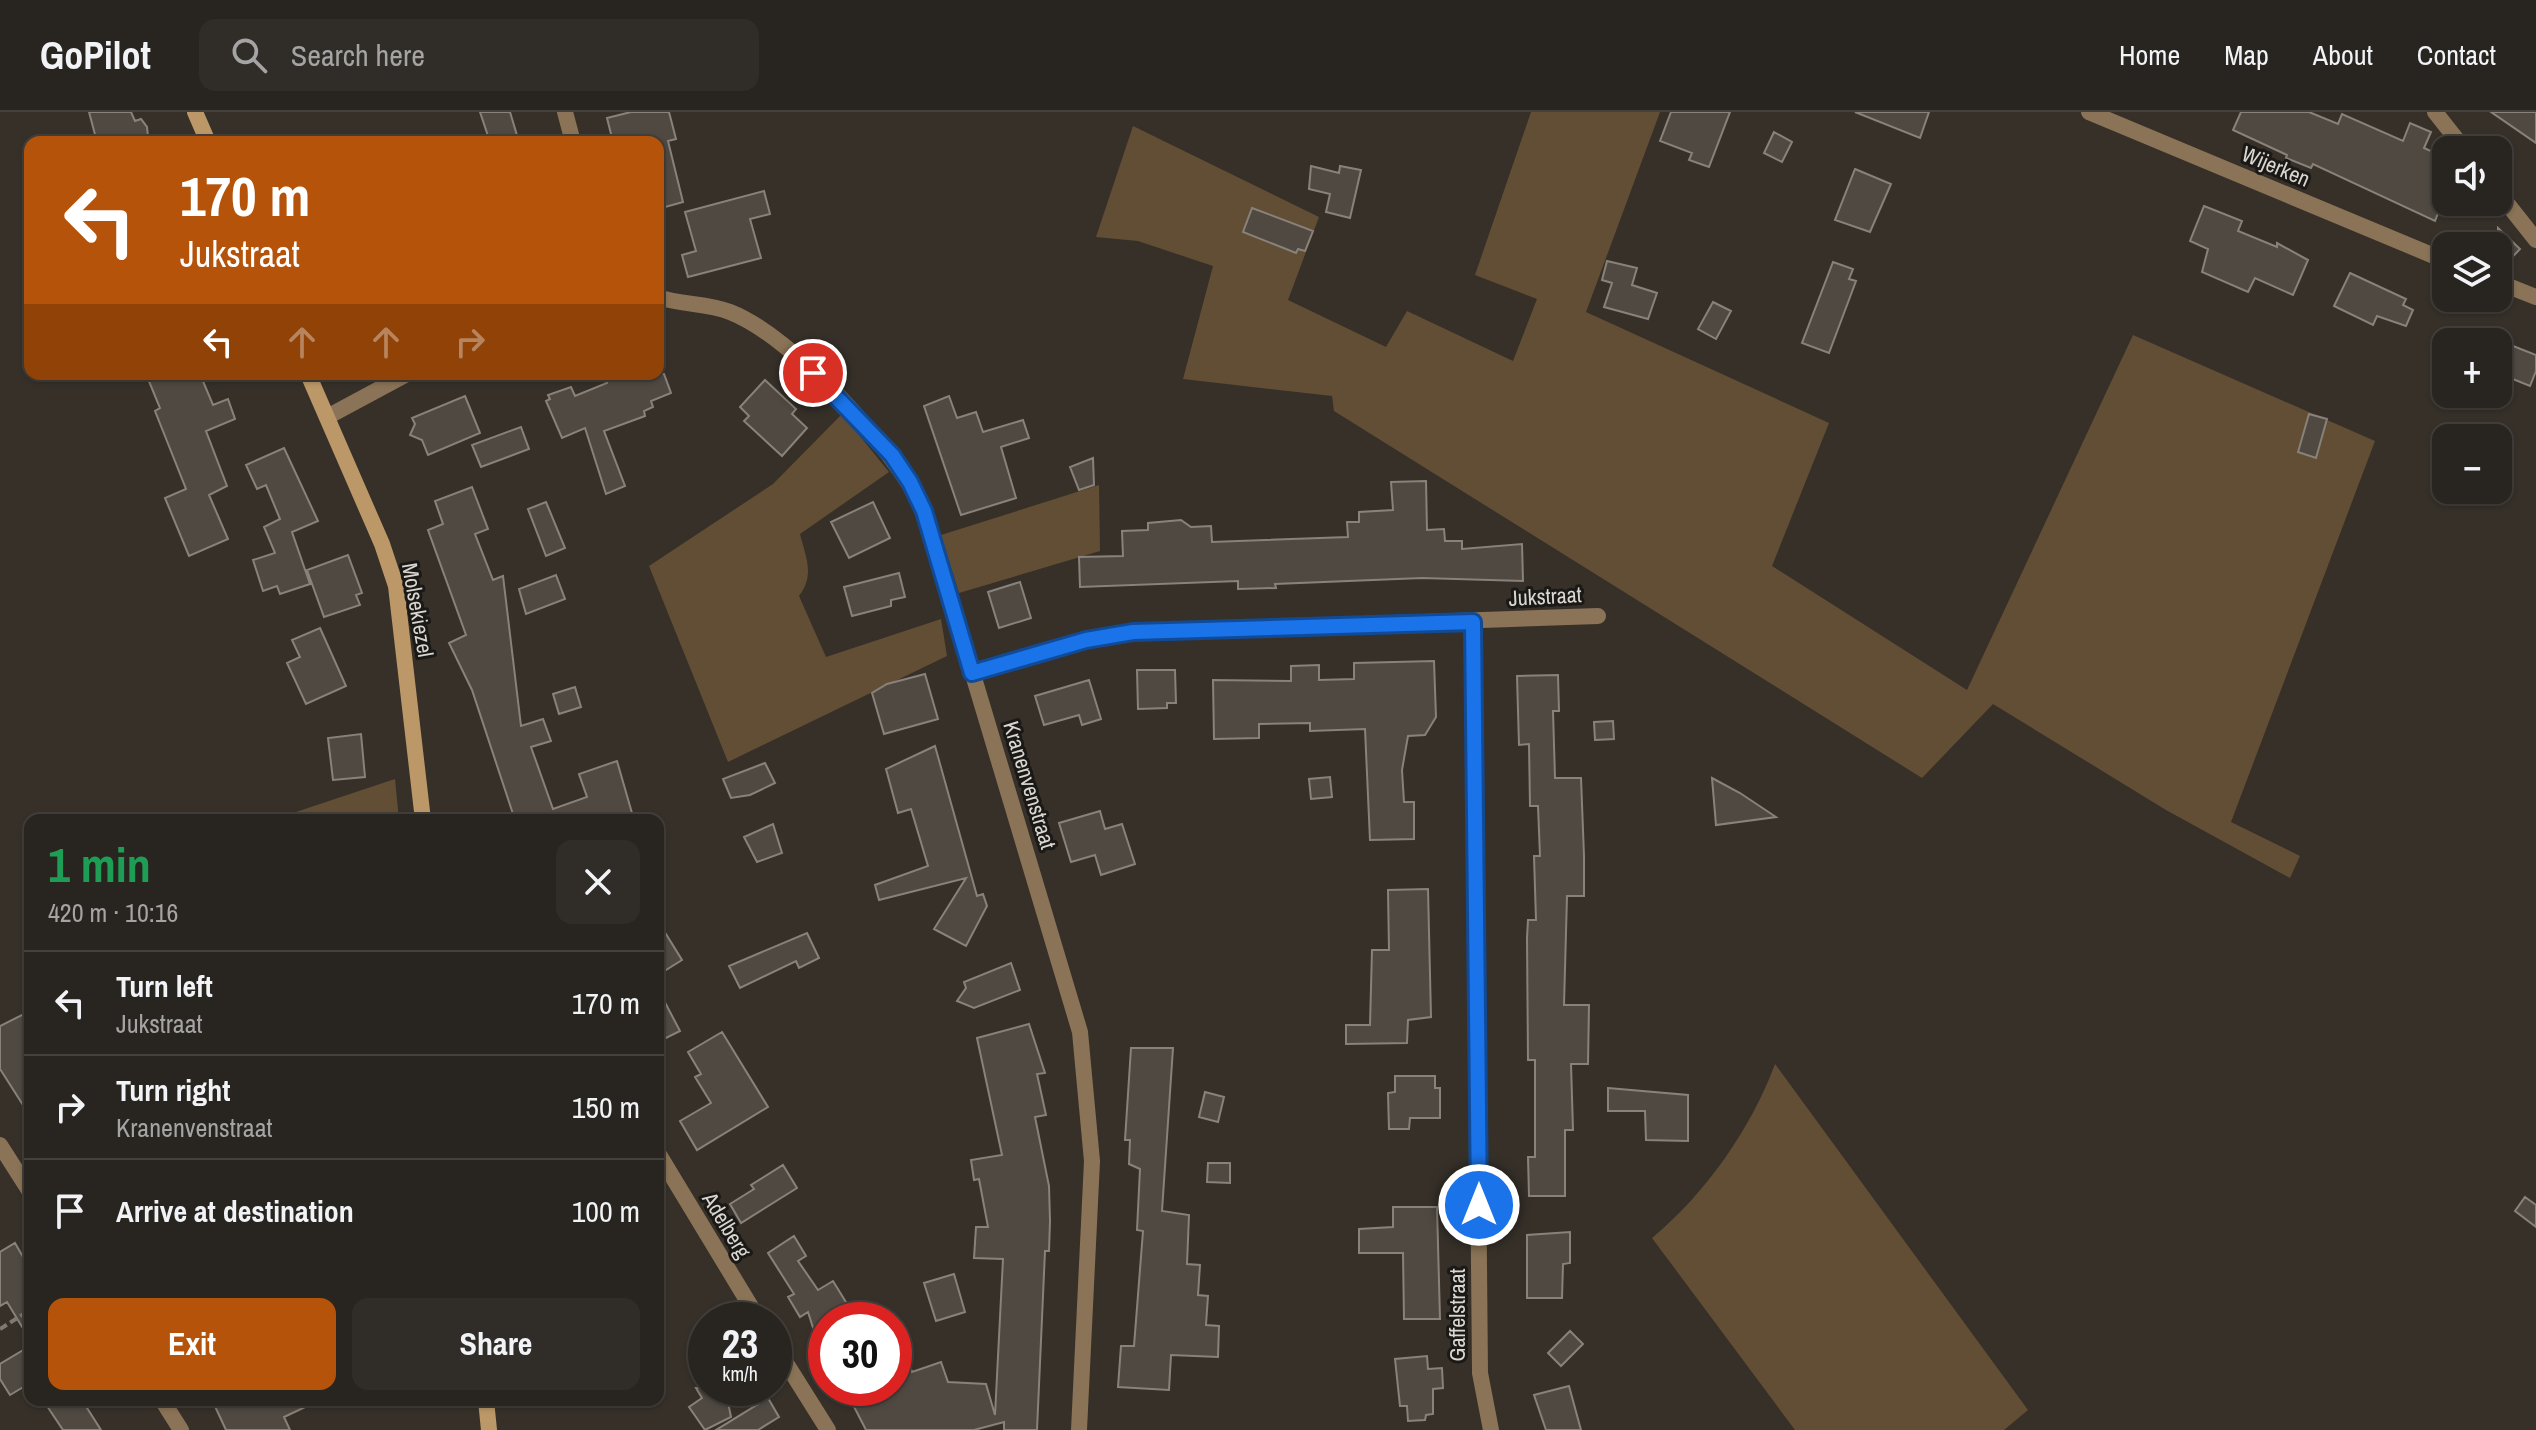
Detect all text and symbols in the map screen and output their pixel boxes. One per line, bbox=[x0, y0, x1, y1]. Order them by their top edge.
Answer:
search box bbox=[199, 19, 759, 91]
text: GoPilot bbox=[40, 30, 151, 81]
icon: search bbox=[227, 33, 271, 77]
text: Search here bbox=[291, 35, 425, 75]
text: Home bbox=[2119, 36, 2180, 74]
text: Map bbox=[2224, 36, 2269, 74]
text: About bbox=[2313, 36, 2373, 74]
text: Contact bbox=[2417, 36, 2496, 74]
map controls bbox=[2432, 136, 2512, 504]
button: sound bbox=[2432, 136, 2512, 216]
street label: Wijerken bbox=[2237, 138, 2315, 194]
text: 170 m bbox=[180, 158, 310, 233]
icon: left bbox=[48, 168, 152, 272]
text: Jukstraat bbox=[180, 230, 300, 278]
button: layers bbox=[2432, 232, 2512, 312]
icon: left bbox=[196, 320, 240, 364]
icon: ahead bbox=[280, 320, 324, 364]
icon: ahead bbox=[364, 320, 408, 364]
icon: right bbox=[448, 320, 492, 364]
button: + bbox=[2432, 328, 2512, 408]
pin bbox=[779, 339, 847, 407]
icon: arrive bbox=[791, 351, 835, 395]
button: − bbox=[2432, 424, 2512, 504]
street label: Molsekiezel bbox=[395, 560, 441, 660]
street label: Jukstraat bbox=[1508, 579, 1582, 613]
street label: Kranenvenstraat bbox=[996, 717, 1064, 853]
text: 1 min bbox=[48, 832, 151, 897]
button: close bbox=[556, 840, 640, 924]
text: 420 m · 10:16 bbox=[48, 895, 178, 930]
text: Turn left bbox=[116, 966, 213, 1006]
icon: left bbox=[48, 981, 92, 1025]
text: 170 m bbox=[572, 983, 640, 1023]
text: Jukstraat bbox=[116, 1006, 203, 1041]
text: Turn right bbox=[116, 1070, 230, 1110]
icon: right bbox=[48, 1085, 92, 1129]
text: 150 m bbox=[572, 1087, 640, 1127]
text: Kranenvenstraat bbox=[116, 1110, 272, 1145]
position arrow bbox=[1437, 1163, 1521, 1247]
street label: Adelberg bbox=[695, 1185, 758, 1264]
icon: arrive bbox=[48, 1189, 92, 1233]
text: Arrive at destination bbox=[116, 1191, 354, 1231]
text: 100 m bbox=[572, 1191, 640, 1231]
street label: Gaffelstraat bbox=[1442, 1269, 1472, 1361]
button: Exit bbox=[48, 1298, 336, 1390]
button: Share bbox=[352, 1298, 640, 1390]
speed limit sign: 30 bbox=[808, 1302, 912, 1406]
text: 23 bbox=[722, 1317, 758, 1370]
text: km/h bbox=[722, 1360, 758, 1387]

